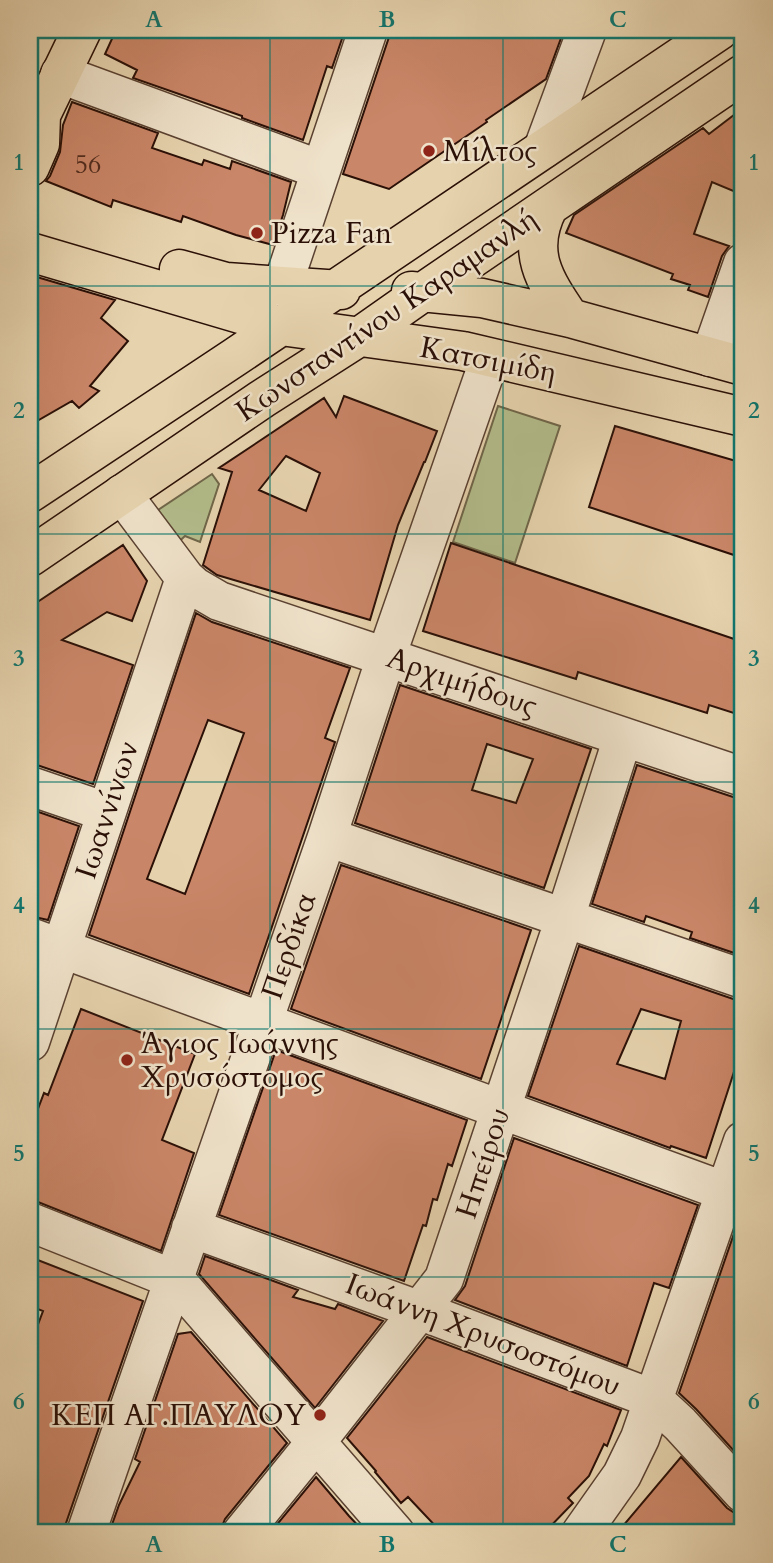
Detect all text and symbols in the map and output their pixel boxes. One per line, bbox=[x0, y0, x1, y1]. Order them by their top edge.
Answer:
text: A bbox=[145, 4, 163, 35]
text: B bbox=[379, 4, 395, 35]
text: C bbox=[609, 4, 627, 35]
place label: Μίλτος bbox=[443, 131, 537, 172]
marker: Μίλτος bbox=[421, 143, 437, 159]
text: 1 bbox=[13, 147, 25, 178]
house number: 56 bbox=[75, 147, 101, 182]
text: 1 bbox=[748, 147, 760, 178]
street label: Κωνσταντίνου Καραμανλή bbox=[228, 198, 546, 432]
place label: Pizza Fan bbox=[271, 213, 392, 254]
marker: Pizza Fan bbox=[249, 225, 265, 241]
street label: Κατσιμίδη bbox=[417, 327, 559, 393]
text: 2 bbox=[13, 395, 25, 426]
text: 2 bbox=[748, 395, 760, 426]
street label: Αρχιμήδους bbox=[381, 637, 543, 727]
text: 3 bbox=[13, 643, 25, 674]
text: 3 bbox=[748, 643, 760, 674]
street label: Ιωαννίνων bbox=[65, 736, 149, 884]
street label: Περδίκα bbox=[252, 887, 326, 1005]
text: 4 bbox=[13, 890, 25, 921]
text: 4 bbox=[748, 890, 760, 921]
place label: Άγιος Ιωάννης Χρυσόστομος bbox=[141, 1023, 339, 1098]
marker: Άγιος Ιωάννης Χρυσόστομος bbox=[119, 1052, 135, 1068]
street label: Ηπείρου bbox=[446, 1102, 520, 1224]
text: 5 bbox=[13, 1138, 25, 1169]
text: 5 bbox=[748, 1138, 760, 1169]
street label: Ιωάννη Χρυσοστόμου bbox=[339, 1264, 627, 1406]
text: 6 bbox=[13, 1386, 25, 1417]
text: 6 bbox=[748, 1386, 760, 1417]
place label: ΚΕΠ ΑΓ.ΠΑΥΛΟΥ bbox=[51, 1395, 307, 1436]
marker: ΚΕΠ ΑΓ.ΠΑΥΛΟΥ bbox=[312, 1407, 328, 1423]
text: A bbox=[145, 1529, 163, 1560]
text: B bbox=[379, 1529, 395, 1560]
text: C bbox=[609, 1529, 627, 1560]

